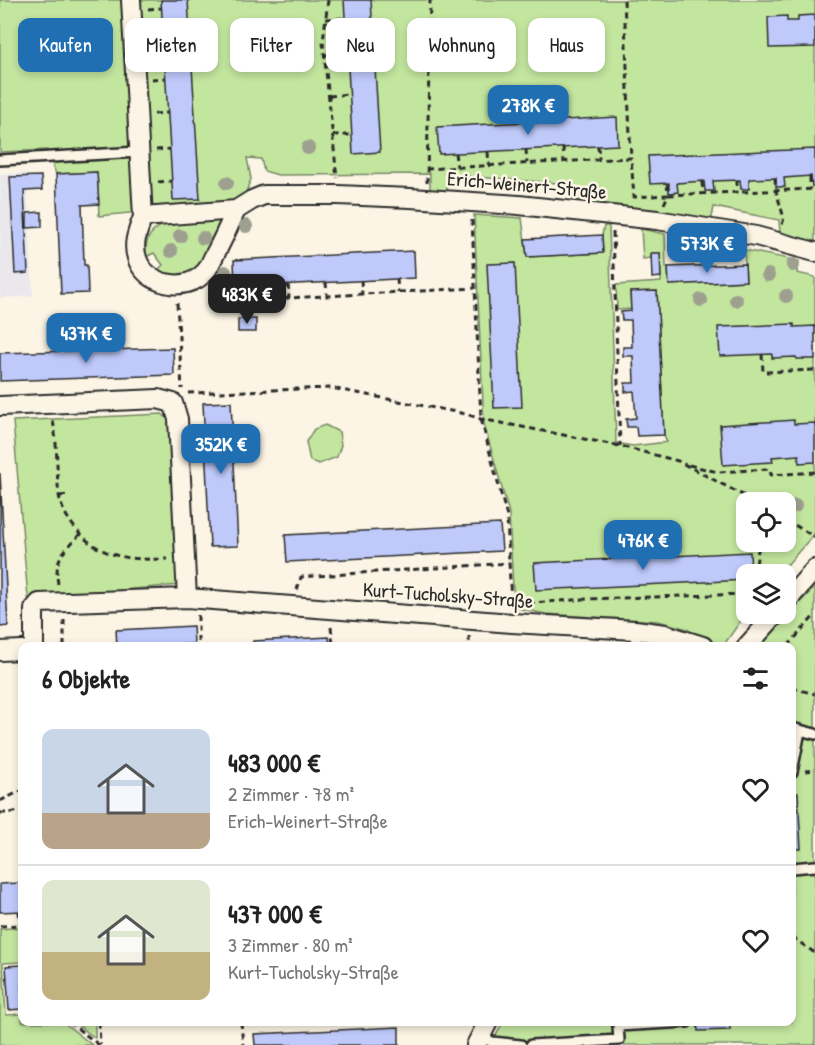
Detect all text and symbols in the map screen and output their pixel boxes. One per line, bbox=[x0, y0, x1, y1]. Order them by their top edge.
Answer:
chip: Kaufen bbox=[18, 18, 113, 72]
chip: Mieten bbox=[125, 18, 218, 72]
chip: Filter bbox=[230, 18, 314, 72]
chip: Neu bbox=[326, 18, 395, 72]
chip: Wohnung bbox=[407, 18, 516, 72]
chip: Haus bbox=[528, 18, 605, 72]
pin: 278K € bbox=[479, 85, 577, 136]
text: 278K € bbox=[502, 91, 554, 118]
street label: Erich-Weinert-Straße bbox=[446, 164, 608, 205]
pin: 573K € bbox=[658, 223, 756, 274]
text: 573K € bbox=[681, 229, 733, 256]
pin: 483K € bbox=[198, 274, 296, 325]
text: 483K € bbox=[222, 280, 272, 307]
pin: 437K € bbox=[37, 313, 135, 364]
text: 437K € bbox=[60, 319, 112, 346]
pin: 352K € bbox=[172, 424, 270, 475]
text: 352K € bbox=[195, 430, 247, 457]
map controls bbox=[736, 492, 796, 624]
button: locate bbox=[736, 492, 796, 552]
pin: 476K € bbox=[594, 520, 692, 571]
text: 476K € bbox=[618, 526, 668, 553]
button: layers bbox=[736, 564, 796, 624]
street label: Kurt-Tucholsky-Straße bbox=[362, 575, 534, 614]
text: 6 Objekte bbox=[42, 661, 130, 696]
icon: filters bbox=[739, 662, 772, 695]
text: 483 000 € bbox=[228, 745, 320, 780]
icon: home bbox=[90, 753, 162, 825]
icon: heart bbox=[739, 773, 772, 806]
text: 2 Zimmer · 78 m² bbox=[228, 780, 354, 807]
text: Erich-Weinert-Straße bbox=[228, 807, 388, 834]
text: 437 000 € bbox=[228, 896, 322, 931]
icon: home bbox=[90, 904, 162, 976]
icon: heart bbox=[739, 924, 772, 957]
text: 3 Zimmer · 80 m² bbox=[228, 931, 353, 958]
text: Kurt-Tucholsky-Straße bbox=[228, 958, 399, 985]

